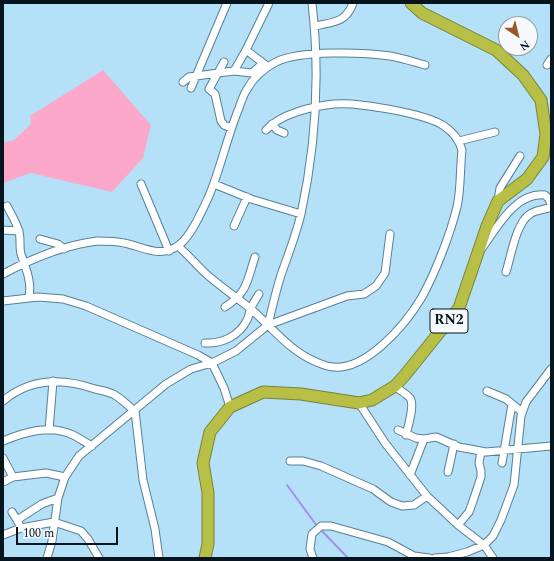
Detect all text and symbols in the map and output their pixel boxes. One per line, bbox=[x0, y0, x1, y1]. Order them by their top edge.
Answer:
north arrow bbox=[498, 16, 538, 56]
text: N bbox=[516, 36, 533, 55]
road number: RN2 bbox=[430, 309, 468, 333]
scale bar bbox=[18, 519, 120, 545]
text: 100 m bbox=[23, 524, 54, 543]

